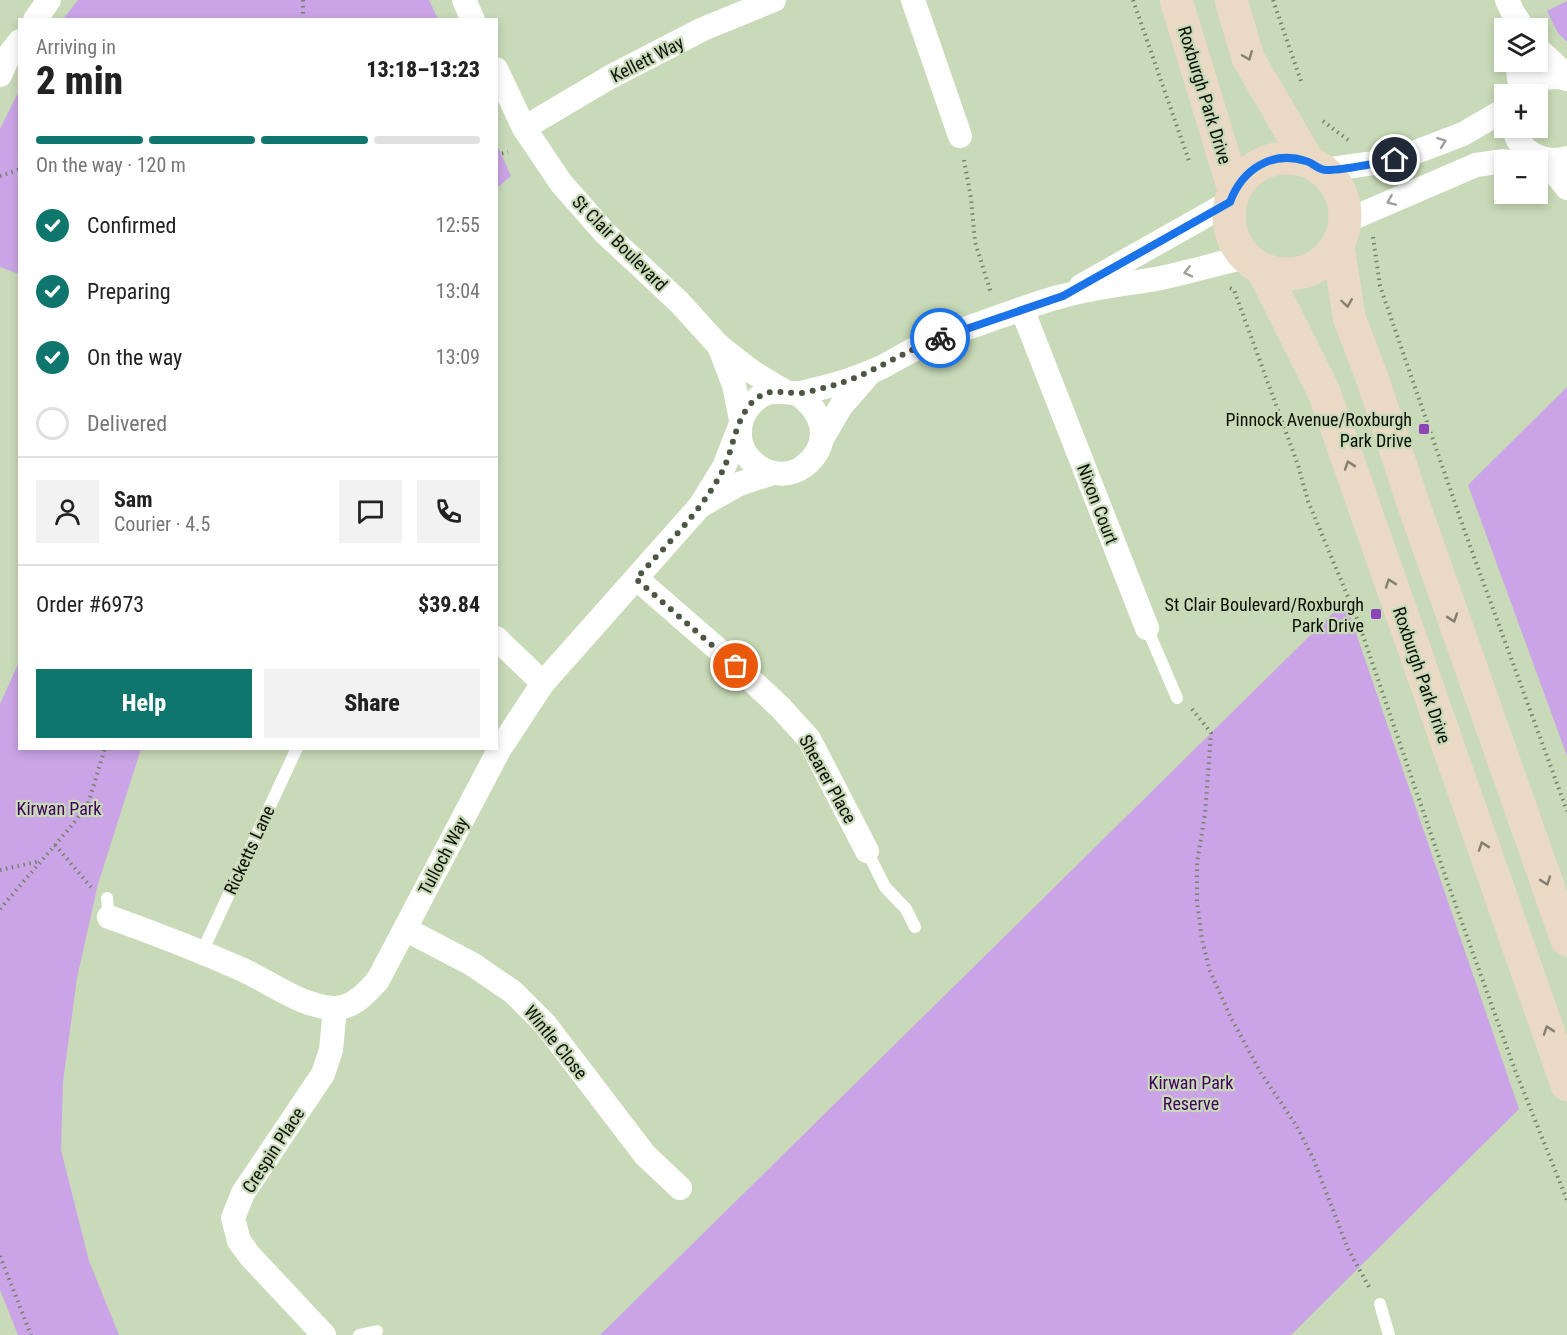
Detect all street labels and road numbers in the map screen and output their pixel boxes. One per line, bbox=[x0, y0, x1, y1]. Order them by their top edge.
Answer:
street label: Roxburgh Park Drive bbox=[1174, 24, 1236, 166]
street label: Kellett Way bbox=[607, 32, 687, 86]
street label: St Clair Boulevard bbox=[568, 191, 672, 295]
street label: Nixon Court bbox=[1073, 461, 1123, 547]
street label: Roxburgh Park Drive bbox=[1389, 604, 1455, 746]
street label: Shearer Place bbox=[795, 731, 861, 827]
street label: Ricketts Lane bbox=[219, 802, 279, 898]
street label: Tulloch Way bbox=[414, 813, 472, 898]
street label: Wintle Close bbox=[520, 1001, 592, 1083]
street label: Crespin Place bbox=[238, 1103, 308, 1197]

